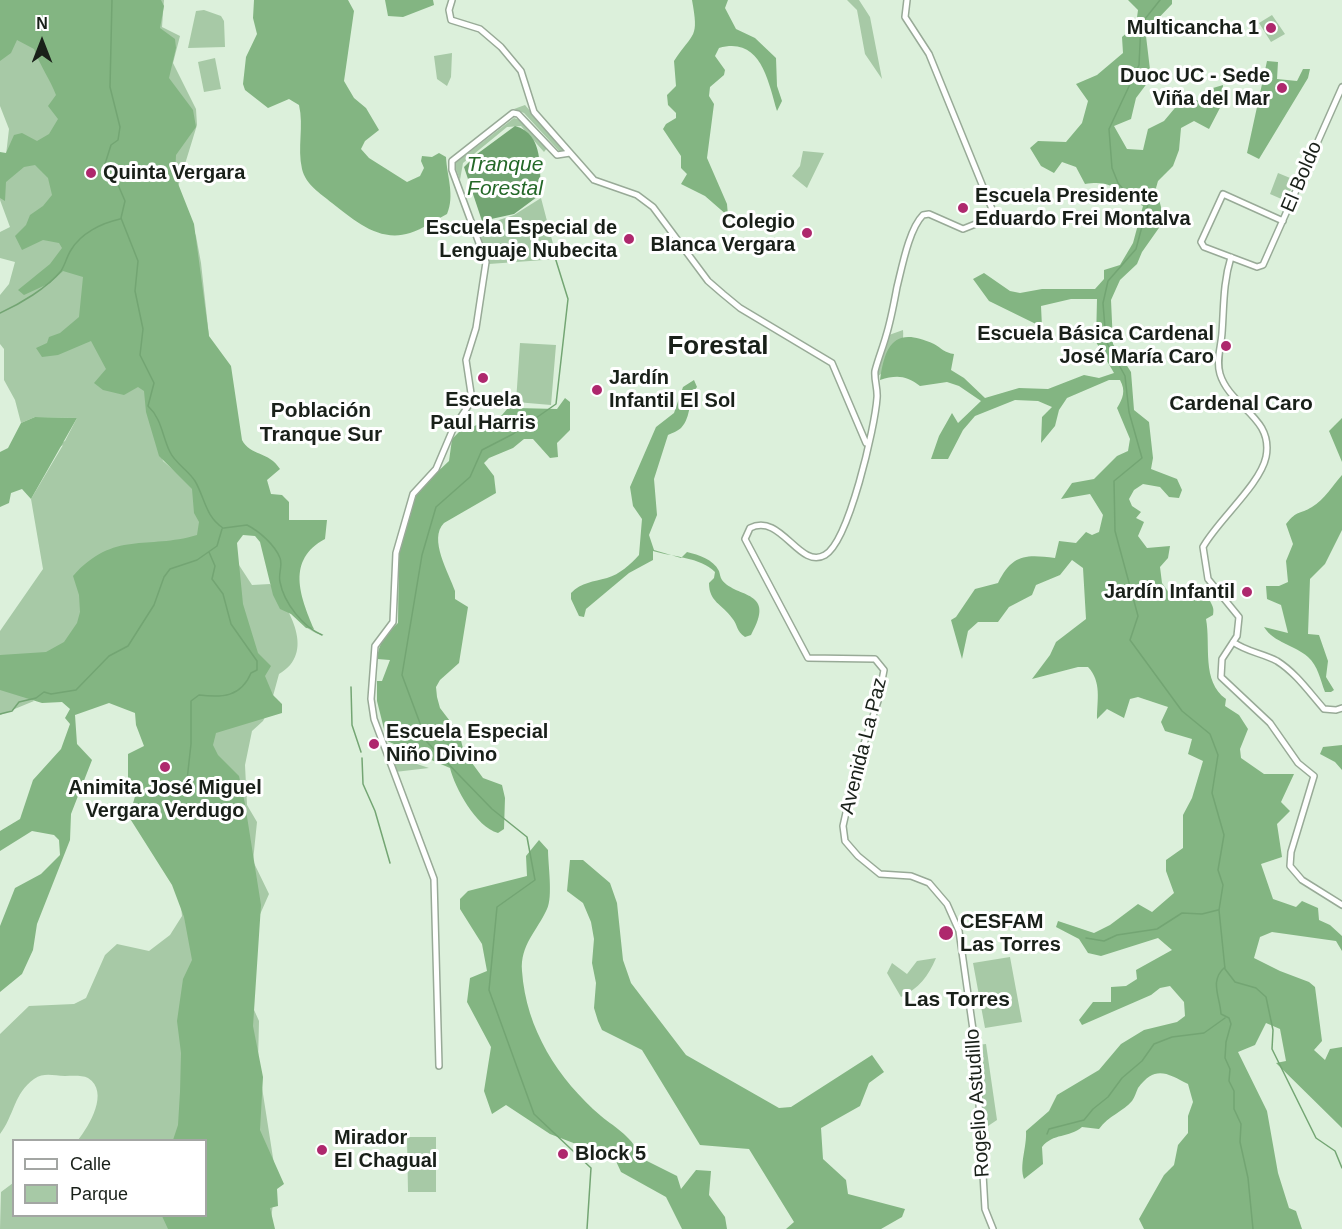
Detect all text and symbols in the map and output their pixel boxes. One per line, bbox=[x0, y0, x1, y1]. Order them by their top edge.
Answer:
north arrow bbox=[12, 12, 72, 72]
text: N bbox=[36, 15, 48, 32]
place label: Multicancha 1 bbox=[1127, 16, 1259, 40]
marker: Multicancha 1 bbox=[1264, 21, 1278, 35]
place label: Duoc UC - Sede Viña del Mar bbox=[1120, 64, 1270, 111]
marker: Duoc UC - Sede Viña del Mar bbox=[1275, 81, 1289, 95]
street label: El Boldo bbox=[1276, 138, 1328, 216]
water label: Tranque Forestal bbox=[467, 152, 543, 202]
place label: Quinta Vergara bbox=[103, 161, 245, 185]
marker: Quinta Vergara bbox=[84, 166, 98, 180]
place label: Escuela Presidente Eduardo Frei Montalva bbox=[975, 184, 1191, 231]
marker: Escuela Presidente Eduardo Frei Montalva bbox=[956, 201, 970, 215]
place label: Colegio Blanca Vergara bbox=[650, 210, 795, 257]
place label: Escuela Especial de Lenguaje Nubecita bbox=[426, 216, 617, 263]
marker: Colegio Blanca Vergara bbox=[800, 226, 814, 240]
marker: Escuela Especial de Lenguaje Nubecita bbox=[622, 232, 636, 246]
place label: Escuela Básica Cardenal José María Caro bbox=[977, 322, 1214, 369]
district label: Forestal bbox=[667, 331, 769, 363]
marker: Escuela Básica Cardenal José María Caro bbox=[1219, 339, 1233, 353]
place label: Jardín Infantil El Sol bbox=[609, 366, 736, 413]
marker: Escuela Paul Harris bbox=[476, 371, 490, 385]
marker: Jardín Infantil El Sol bbox=[590, 383, 604, 397]
place label: Escuela Paul Harris bbox=[430, 388, 536, 435]
district label: Cardenal Caro bbox=[1169, 391, 1313, 417]
district label: Población Tranque Sur bbox=[260, 398, 382, 448]
place label: Jardín Infantil bbox=[1104, 580, 1235, 604]
marker: Jardín Infantil bbox=[1240, 585, 1254, 599]
street label: Avenida La Paz bbox=[835, 675, 893, 817]
place label: Escuela Especial Niño Divino bbox=[386, 720, 548, 767]
marker: Escuela Especial Niño Divino bbox=[367, 737, 381, 751]
marker: Animita José Miguel Vergara Verdugo bbox=[158, 760, 172, 774]
place label: Animita José Miguel Vergara Verdugo bbox=[68, 776, 262, 823]
place label: CESFAM Las Torres bbox=[960, 910, 1061, 957]
marker: CESFAM Las Torres bbox=[937, 924, 955, 942]
district label: Las Torres bbox=[904, 987, 1010, 1013]
street label: Rogelio Astudillo bbox=[961, 1028, 995, 1178]
place label: Mirador El Chagual bbox=[334, 1126, 437, 1173]
legend bbox=[12, 1139, 207, 1217]
place label: Block 5 bbox=[575, 1142, 646, 1166]
marker: Mirador El Chagual bbox=[315, 1143, 329, 1157]
marker: Block 5 bbox=[556, 1147, 570, 1161]
text: Calle bbox=[70, 1154, 111, 1174]
text: Parque bbox=[70, 1184, 128, 1204]

